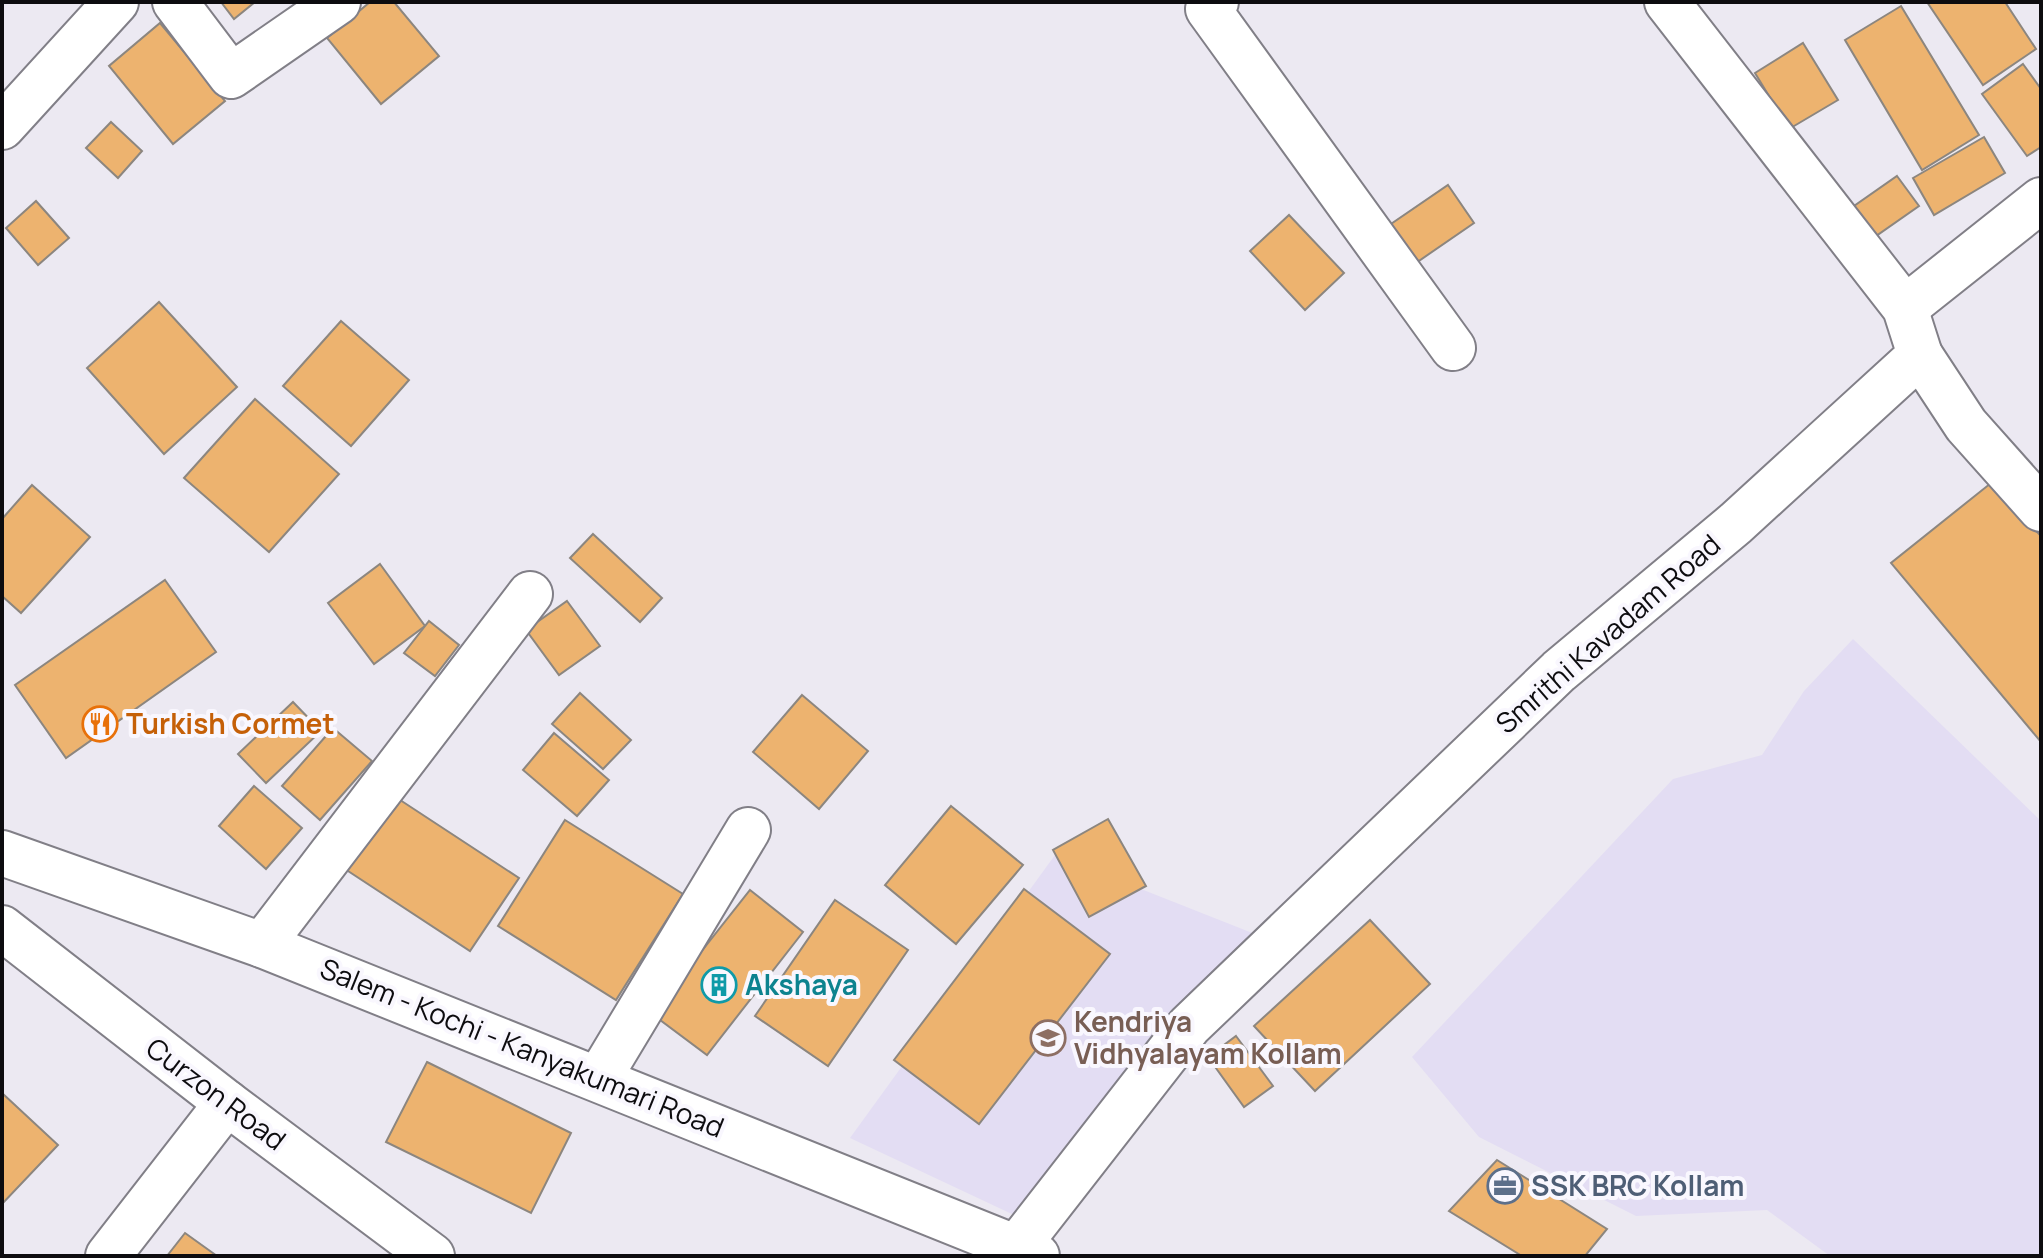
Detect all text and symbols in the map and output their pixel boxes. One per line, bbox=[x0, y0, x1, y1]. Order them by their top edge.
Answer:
street label: Smrithi Kavadam Road bbox=[1487, 525, 1728, 741]
place label: Turkish Cormet bbox=[126, 704, 335, 742]
restaurant icon: Turkish Cormet bbox=[81, 705, 119, 743]
street label: Salem - Kochi - Kanyakumari Road bbox=[315, 949, 730, 1146]
place label: Akshaya bbox=[745, 965, 858, 1003]
building icon: Akshaya bbox=[700, 966, 738, 1004]
place label: Kendriya Vidhyalayam Kollam bbox=[1074, 1002, 1342, 1072]
school or university icon: Kendriya Vidhyalayam Kollam bbox=[1029, 1019, 1067, 1057]
street label: Curzon Road bbox=[139, 1028, 294, 1158]
place label: SSK BRC Kollam bbox=[1531, 1166, 1744, 1204]
office icon: SSK BRC Kollam bbox=[1486, 1167, 1524, 1205]

